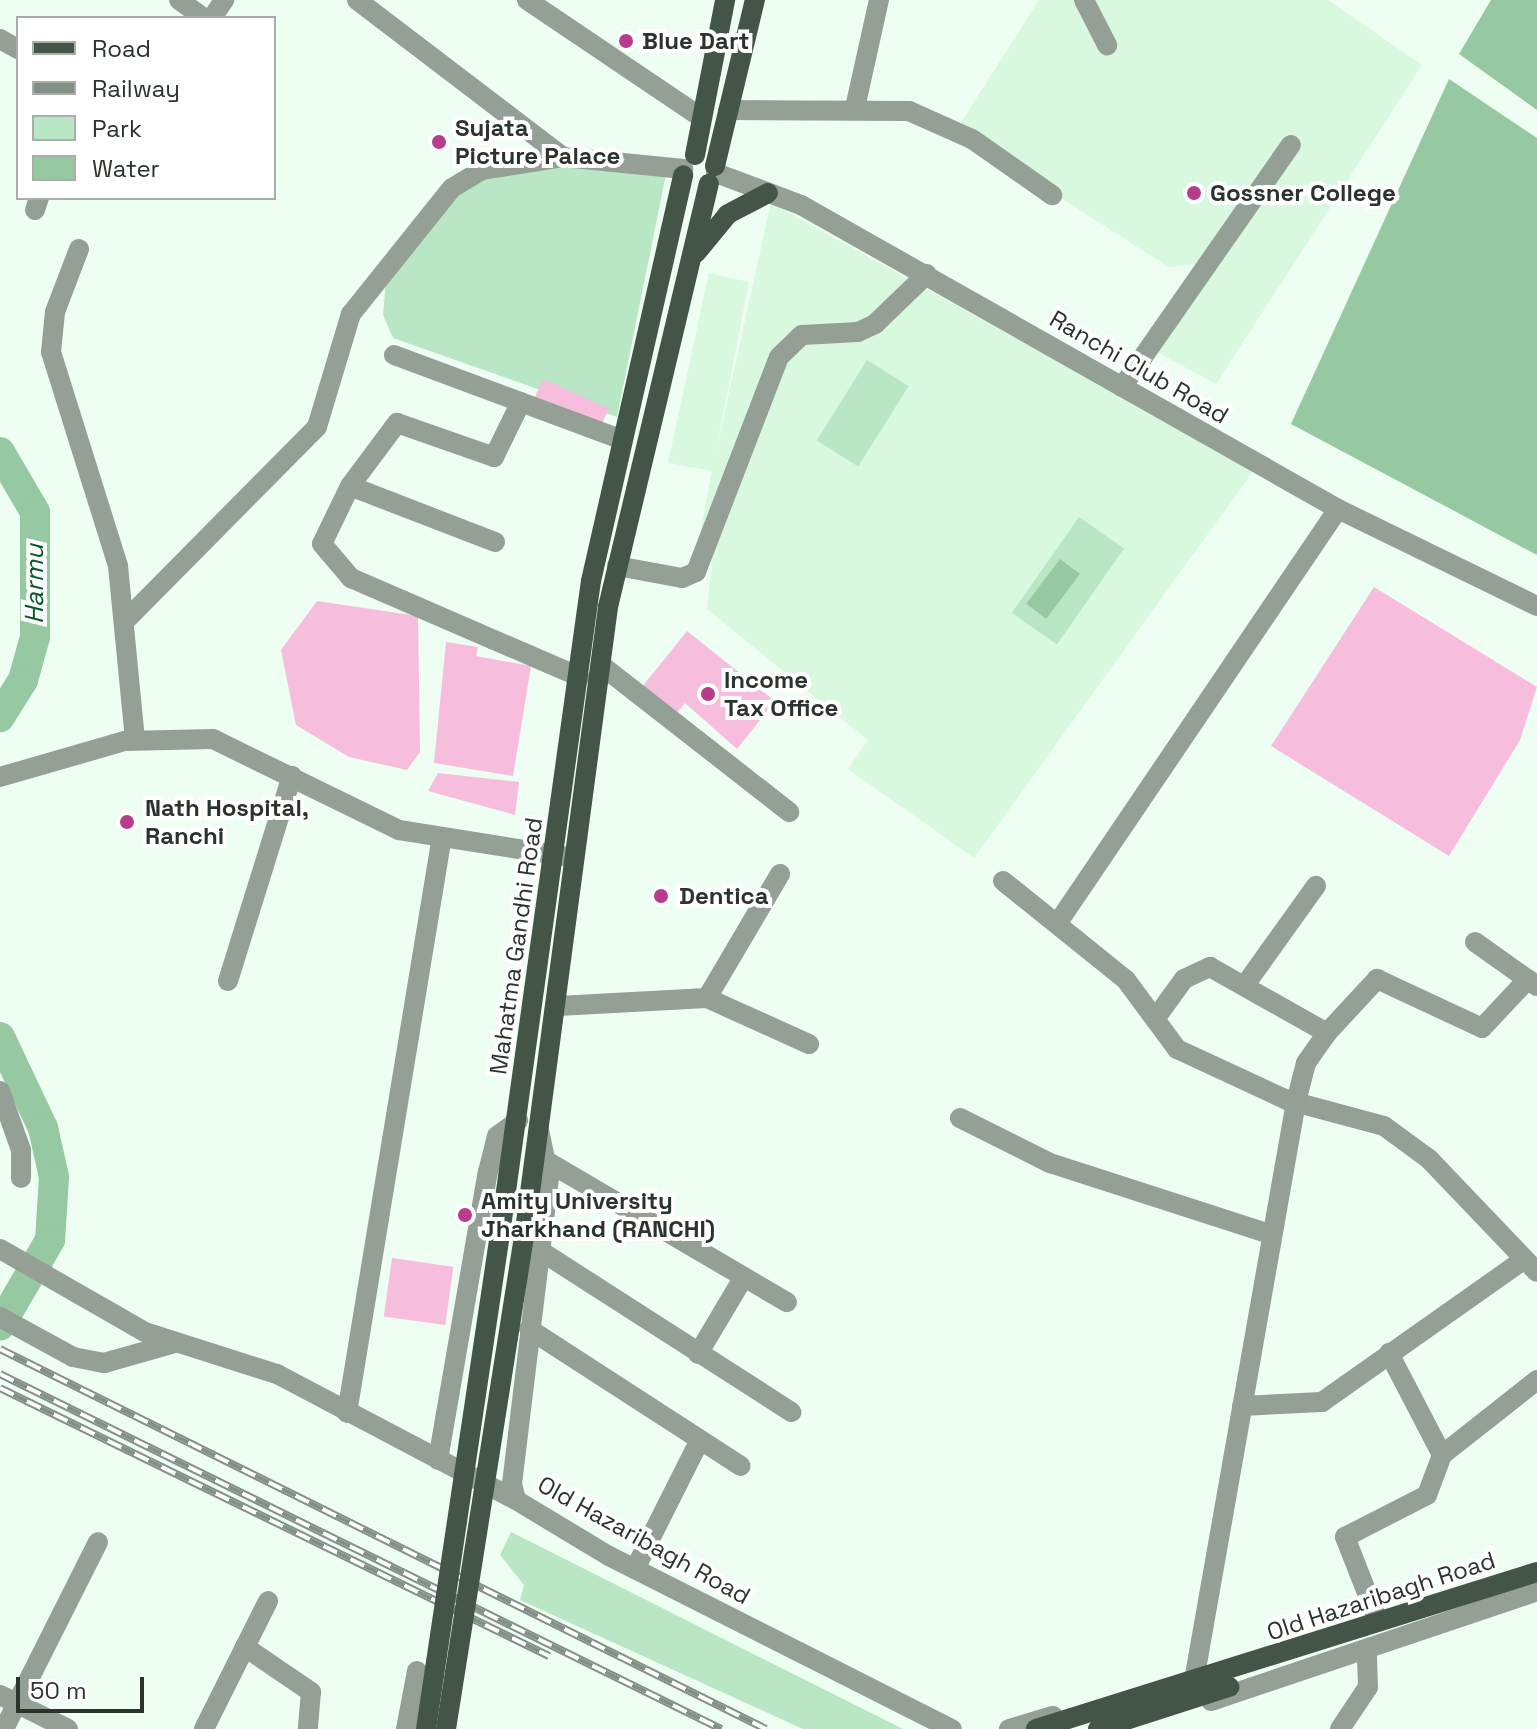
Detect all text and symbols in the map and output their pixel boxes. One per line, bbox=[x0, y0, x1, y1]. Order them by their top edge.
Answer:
legend bbox=[16, 16, 276, 200]
place label: Blue Dart bbox=[642, 27, 749, 55]
marker: Blue Dart bbox=[617, 32, 635, 50]
text: Road bbox=[92, 33, 151, 64]
text: Railway bbox=[92, 73, 180, 104]
text: Park bbox=[92, 113, 142, 144]
place label: Sujata Picture Palace bbox=[455, 114, 620, 170]
marker: Sujata Picture Palace bbox=[430, 133, 448, 151]
text: Water bbox=[92, 153, 160, 184]
place label: Gossner College bbox=[1210, 179, 1396, 207]
marker: Gossner College bbox=[1185, 184, 1203, 202]
street label: Ranchi Club Road bbox=[1045, 304, 1233, 430]
water label: Harmu bbox=[19, 544, 51, 624]
place label: Income Tax Office bbox=[724, 666, 838, 722]
marker: Income Tax Office bbox=[699, 685, 717, 703]
place label: Nath Hospital, Ranchi bbox=[145, 794, 309, 850]
marker: Nath Hospital, Ranchi bbox=[116, 811, 138, 833]
street label: Mahatma Gandhi Road bbox=[484, 816, 548, 1076]
place label: Dentica bbox=[679, 882, 769, 910]
marker: Dentica bbox=[650, 885, 672, 907]
place label: Amity University Jharkhand (RANCHI) bbox=[481, 1187, 715, 1243]
marker: Amity University Jharkhand (RANCHI) bbox=[456, 1206, 474, 1224]
street label: Old Hazaribagh Road bbox=[533, 1470, 755, 1610]
street label: Old Hazaribagh Road bbox=[1263, 1545, 1499, 1647]
scale bar bbox=[20, 1661, 148, 1711]
text: 50 m bbox=[30, 1675, 87, 1706]

